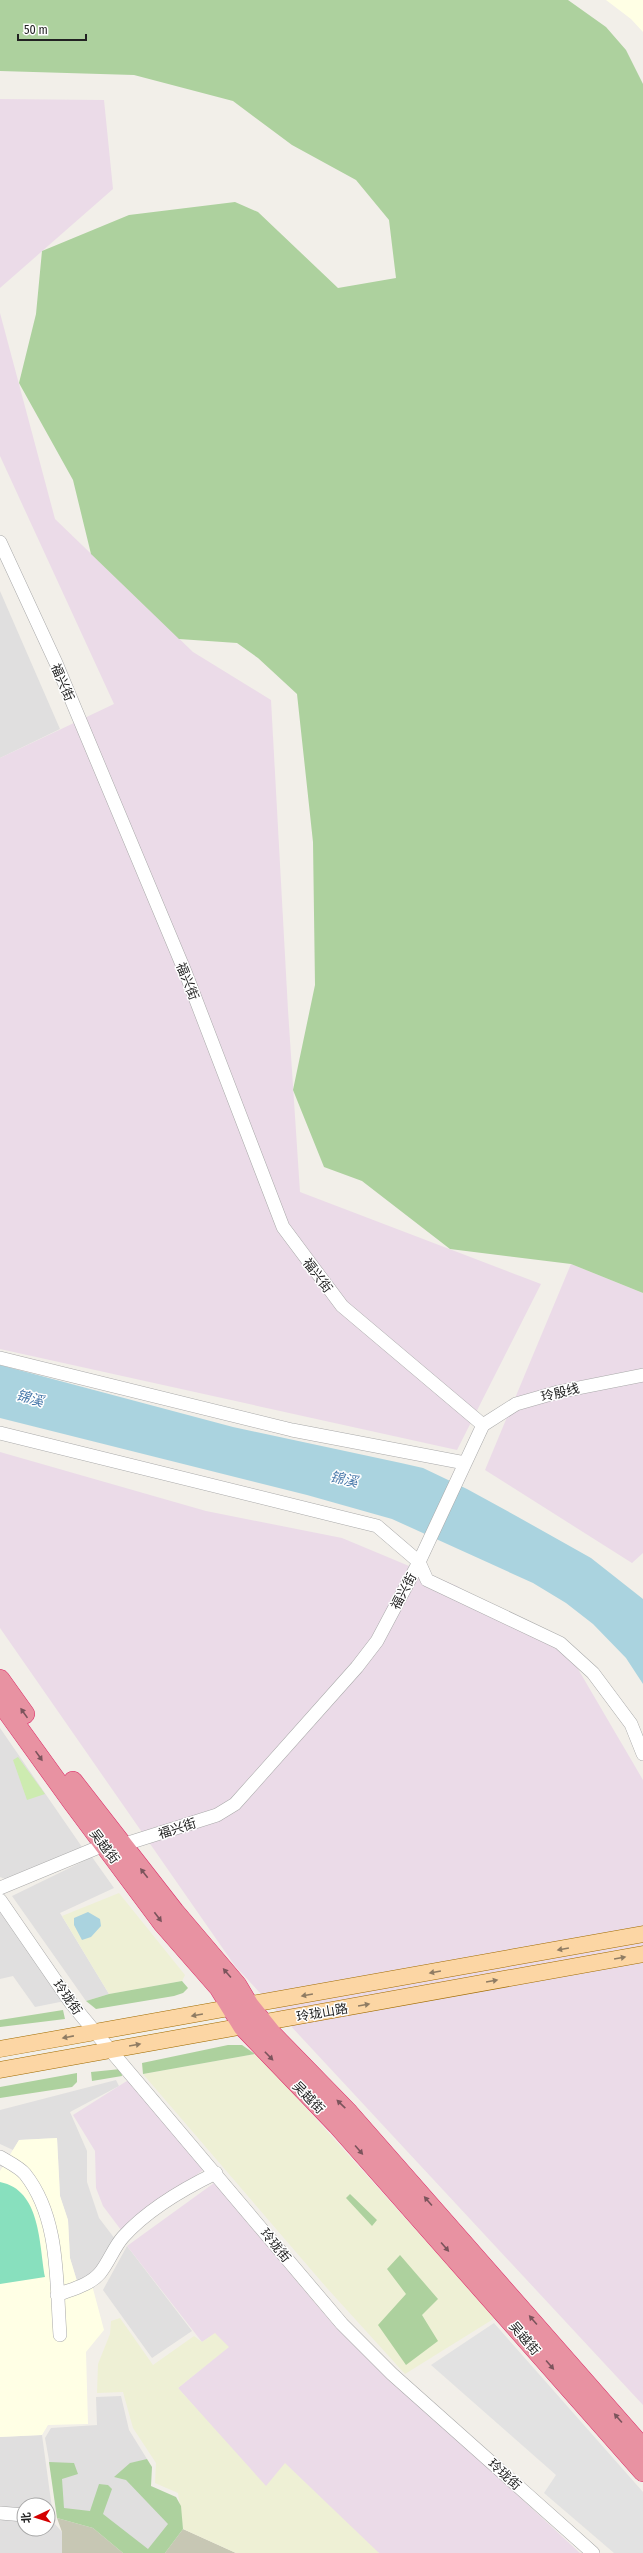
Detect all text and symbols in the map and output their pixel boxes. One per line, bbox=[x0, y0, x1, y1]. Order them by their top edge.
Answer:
scale bar bbox=[18, 16, 86, 42]
text: 50 m bbox=[24, 23, 48, 37]
street label: 福兴街 bbox=[48, 661, 77, 703]
street label: 福兴街 bbox=[173, 960, 202, 1002]
street label: 福兴街 bbox=[300, 1255, 335, 1295]
street label: 玲殷线 bbox=[539, 1380, 581, 1404]
water label: 锦溪 bbox=[14, 1386, 48, 1411]
water label: 锦溪 bbox=[328, 1468, 361, 1491]
street label: 福兴街 bbox=[388, 1570, 419, 1612]
one-way arrow bbox=[20, 1708, 28, 1718]
one-way arrow bbox=[35, 1751, 43, 1761]
street label: 福兴街 bbox=[156, 1815, 198, 1842]
street label: 吴越街 bbox=[87, 1826, 122, 1866]
one-way arrow bbox=[140, 1868, 149, 1879]
one-way arrow bbox=[154, 1911, 162, 1922]
one-way arrow bbox=[557, 1946, 569, 1952]
one-way arrow bbox=[614, 1955, 626, 1961]
one-way arrow bbox=[223, 1968, 232, 1978]
one-way arrow bbox=[429, 1969, 441, 1975]
street label: 玲珑街 bbox=[50, 1977, 85, 2017]
one-way arrow bbox=[486, 1978, 498, 1984]
one-way arrow bbox=[301, 1992, 314, 1998]
street label: 玲珑山路 bbox=[295, 2001, 349, 2024]
one-way arrow bbox=[358, 2001, 370, 2007]
one-way arrow bbox=[190, 2012, 203, 2018]
one-way arrow bbox=[62, 2034, 75, 2040]
one-way arrow bbox=[129, 2042, 141, 2048]
one-way arrow bbox=[264, 2051, 274, 2061]
street label: 吴越街 bbox=[290, 2078, 328, 2116]
one-way arrow bbox=[336, 2100, 346, 2109]
one-way arrow bbox=[354, 2145, 363, 2154]
one-way arrow bbox=[423, 2196, 433, 2206]
street label: 玲珑街 bbox=[257, 2226, 294, 2265]
one-way arrow bbox=[440, 2242, 450, 2252]
one-way arrow bbox=[528, 2314, 537, 2325]
street label: 吴越街 bbox=[506, 2319, 543, 2358]
one-way arrow bbox=[545, 2360, 554, 2371]
one-way arrow bbox=[613, 2413, 622, 2423]
street label: 玲珑街 bbox=[485, 2456, 524, 2493]
north arrow bbox=[16, 2497, 56, 2537]
text: 北 bbox=[20, 2512, 33, 2524]

